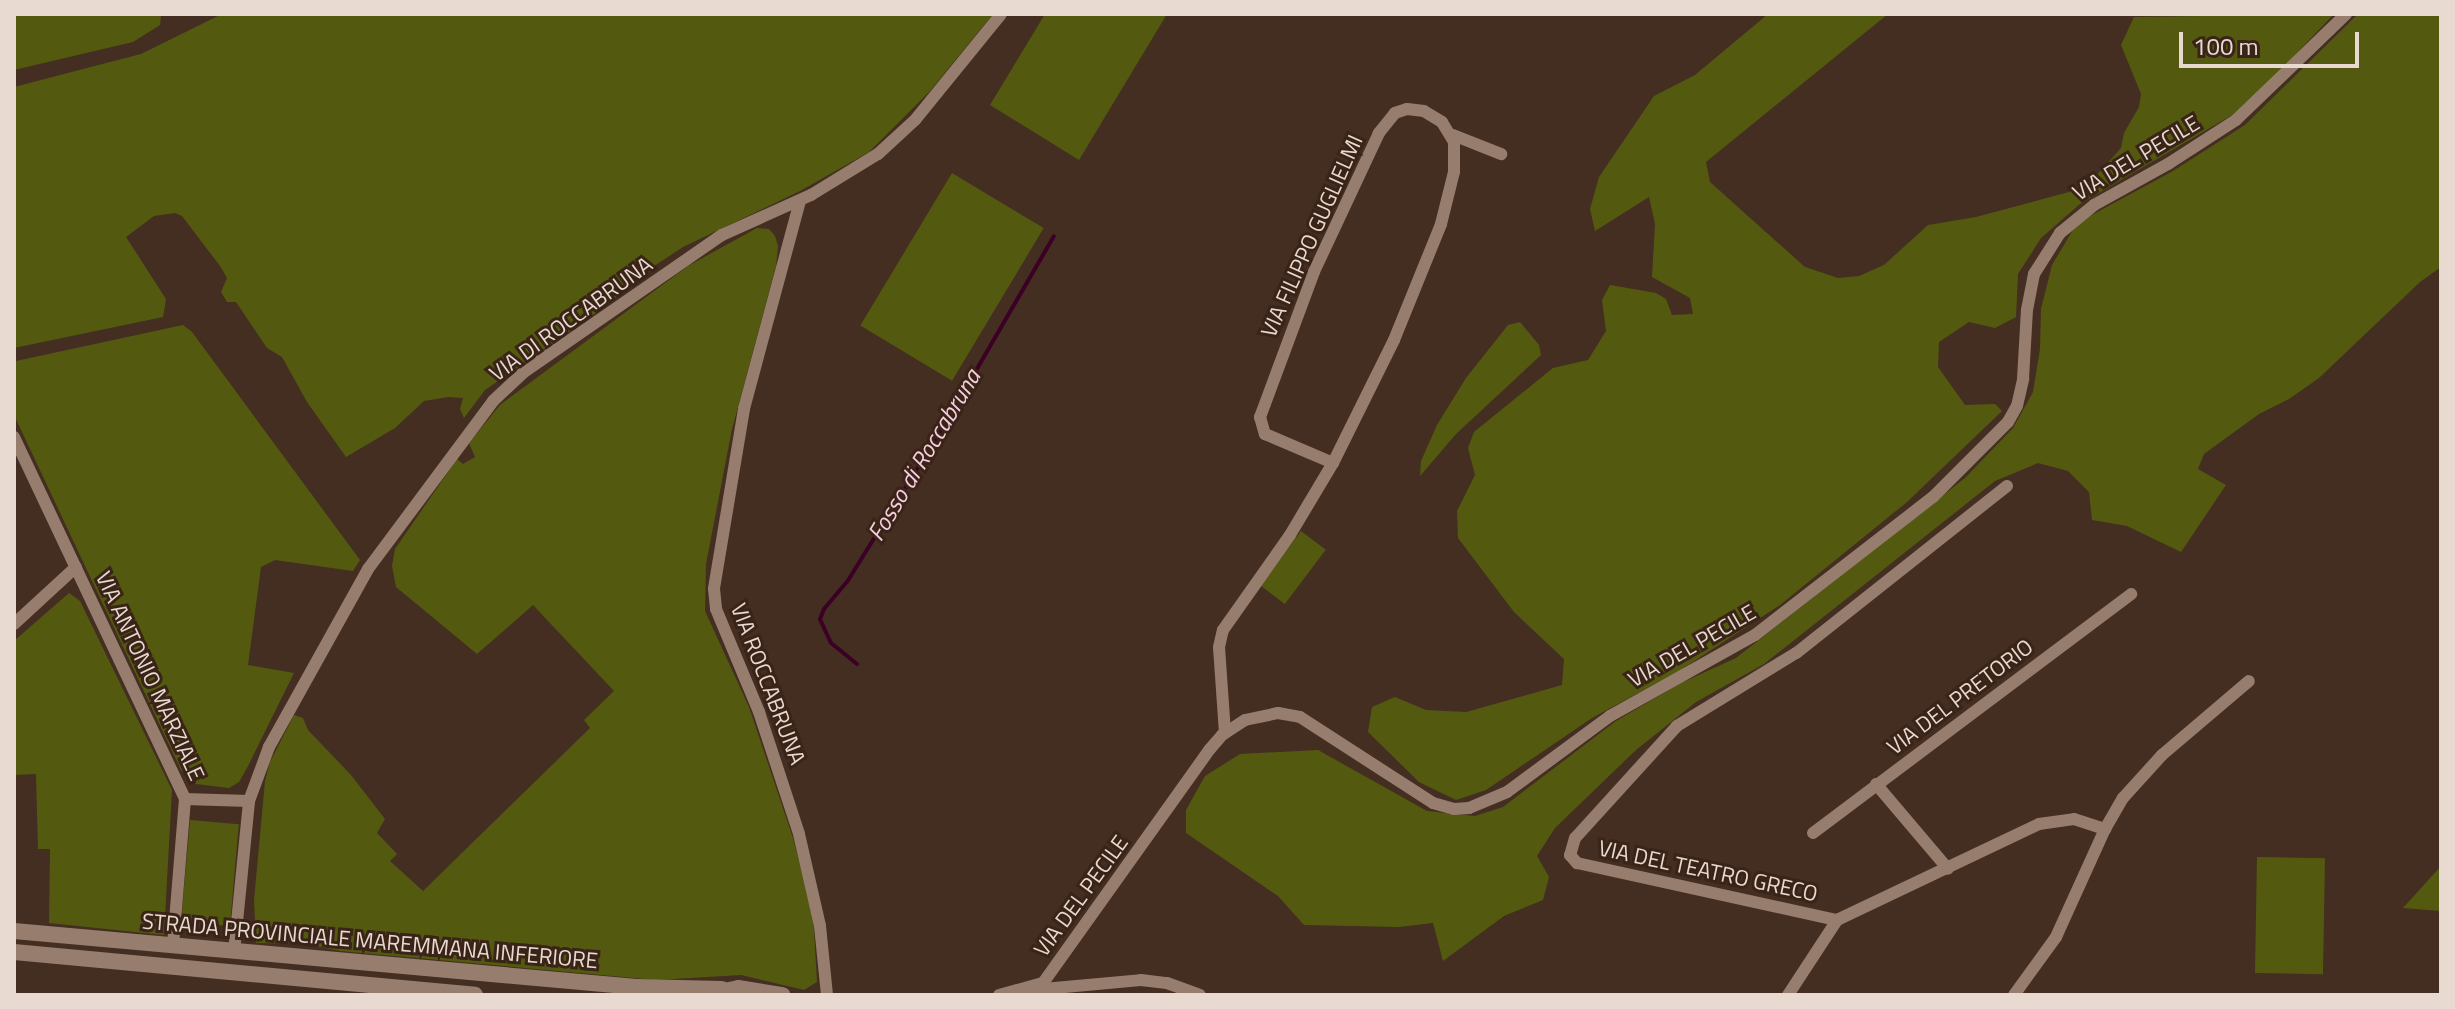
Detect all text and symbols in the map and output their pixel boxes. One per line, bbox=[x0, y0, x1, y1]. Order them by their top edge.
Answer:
scale bar bbox=[2183, 16, 2363, 66]
text: 100 m bbox=[2193, 28, 2259, 64]
street label: VIA DEL PECILE bbox=[2068, 110, 2204, 206]
street label: VIA FILIPPO GUGLIELMI bbox=[1256, 131, 1368, 341]
street label: VIA DI ROCCABRUNA bbox=[484, 251, 658, 387]
water label: Fosso di Roccabruna bbox=[861, 364, 987, 546]
street label: VIA ANTONIO MARZIALE bbox=[90, 567, 210, 785]
street label: VIA DEL PECILE bbox=[1623, 599, 1761, 693]
street label: VIA ROCCABRUNA bbox=[725, 600, 811, 768]
street label: VIA DEL PRETORIO bbox=[1882, 634, 2038, 760]
street label: VIA DEL PECILE bbox=[1028, 830, 1134, 962]
street label: VIA DEL TEATRO GRECO bbox=[1596, 835, 1820, 907]
street label: STRADA PROVINCIALE MAREMMANA INFERIORE bbox=[141, 908, 599, 974]

